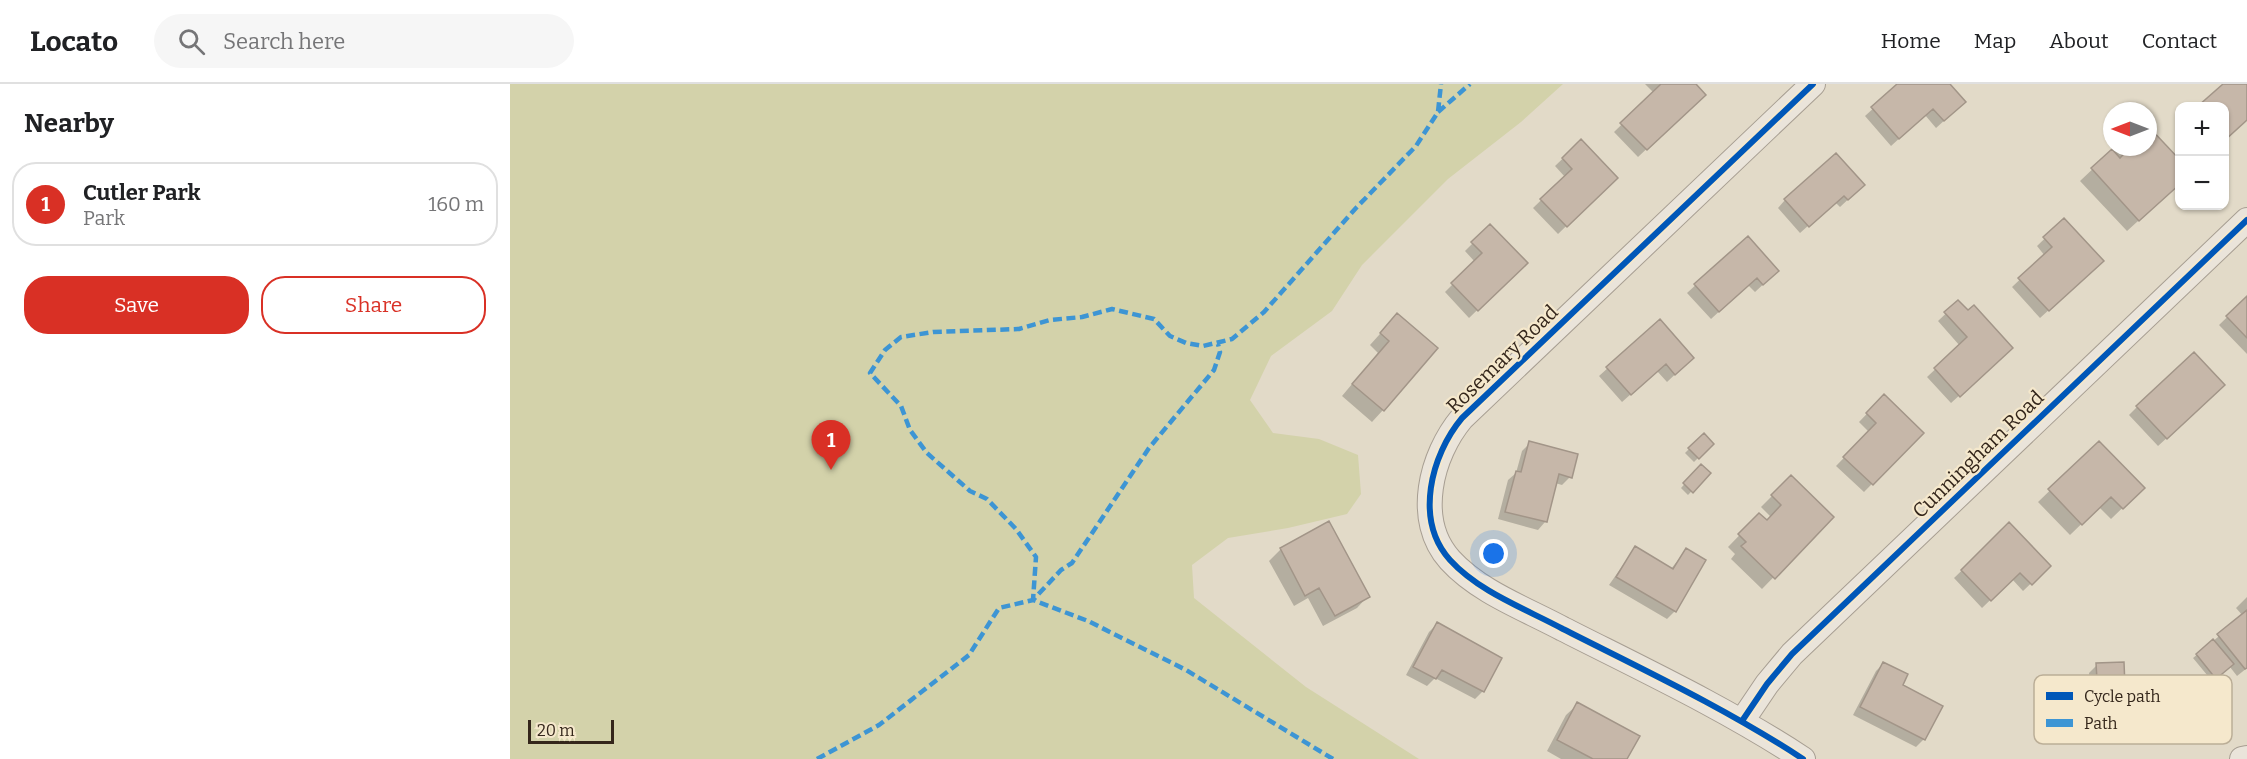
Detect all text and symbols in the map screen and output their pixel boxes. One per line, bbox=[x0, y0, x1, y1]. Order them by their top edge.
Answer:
search box bbox=[154, 14, 574, 68]
text: Locato bbox=[30, 25, 118, 58]
icon: search bbox=[175, 25, 208, 58]
text: Search here bbox=[223, 28, 345, 55]
text: Home bbox=[1881, 28, 1941, 54]
text: Map bbox=[1974, 28, 2016, 54]
text: About bbox=[2049, 28, 2109, 54]
text: Contact bbox=[2142, 28, 2217, 54]
north arrow bbox=[2103, 102, 2157, 156]
map controls bbox=[2175, 102, 2229, 210]
button: + bbox=[2175, 102, 2229, 156]
text: Nearby bbox=[24, 108, 114, 139]
button: − bbox=[2175, 156, 2229, 210]
text: Cutler Park bbox=[83, 179, 201, 206]
text: 1 bbox=[41, 192, 50, 216]
text: 160 m bbox=[428, 192, 484, 216]
text: Park bbox=[83, 206, 125, 230]
button: Save bbox=[24, 276, 249, 334]
button: Share bbox=[261, 276, 486, 334]
street label: Rosemary Road bbox=[1441, 300, 1563, 418]
street label: Cunningham Road bbox=[1907, 385, 2049, 523]
pin: 1 bbox=[812, 420, 850, 470]
your location bbox=[1479, 539, 1508, 568]
legend bbox=[2034, 675, 2232, 744]
text: Cycle path bbox=[2084, 687, 2160, 706]
text: Path bbox=[2084, 714, 2118, 733]
scale bar bbox=[528, 717, 614, 744]
text: 20 m bbox=[537, 721, 574, 740]

